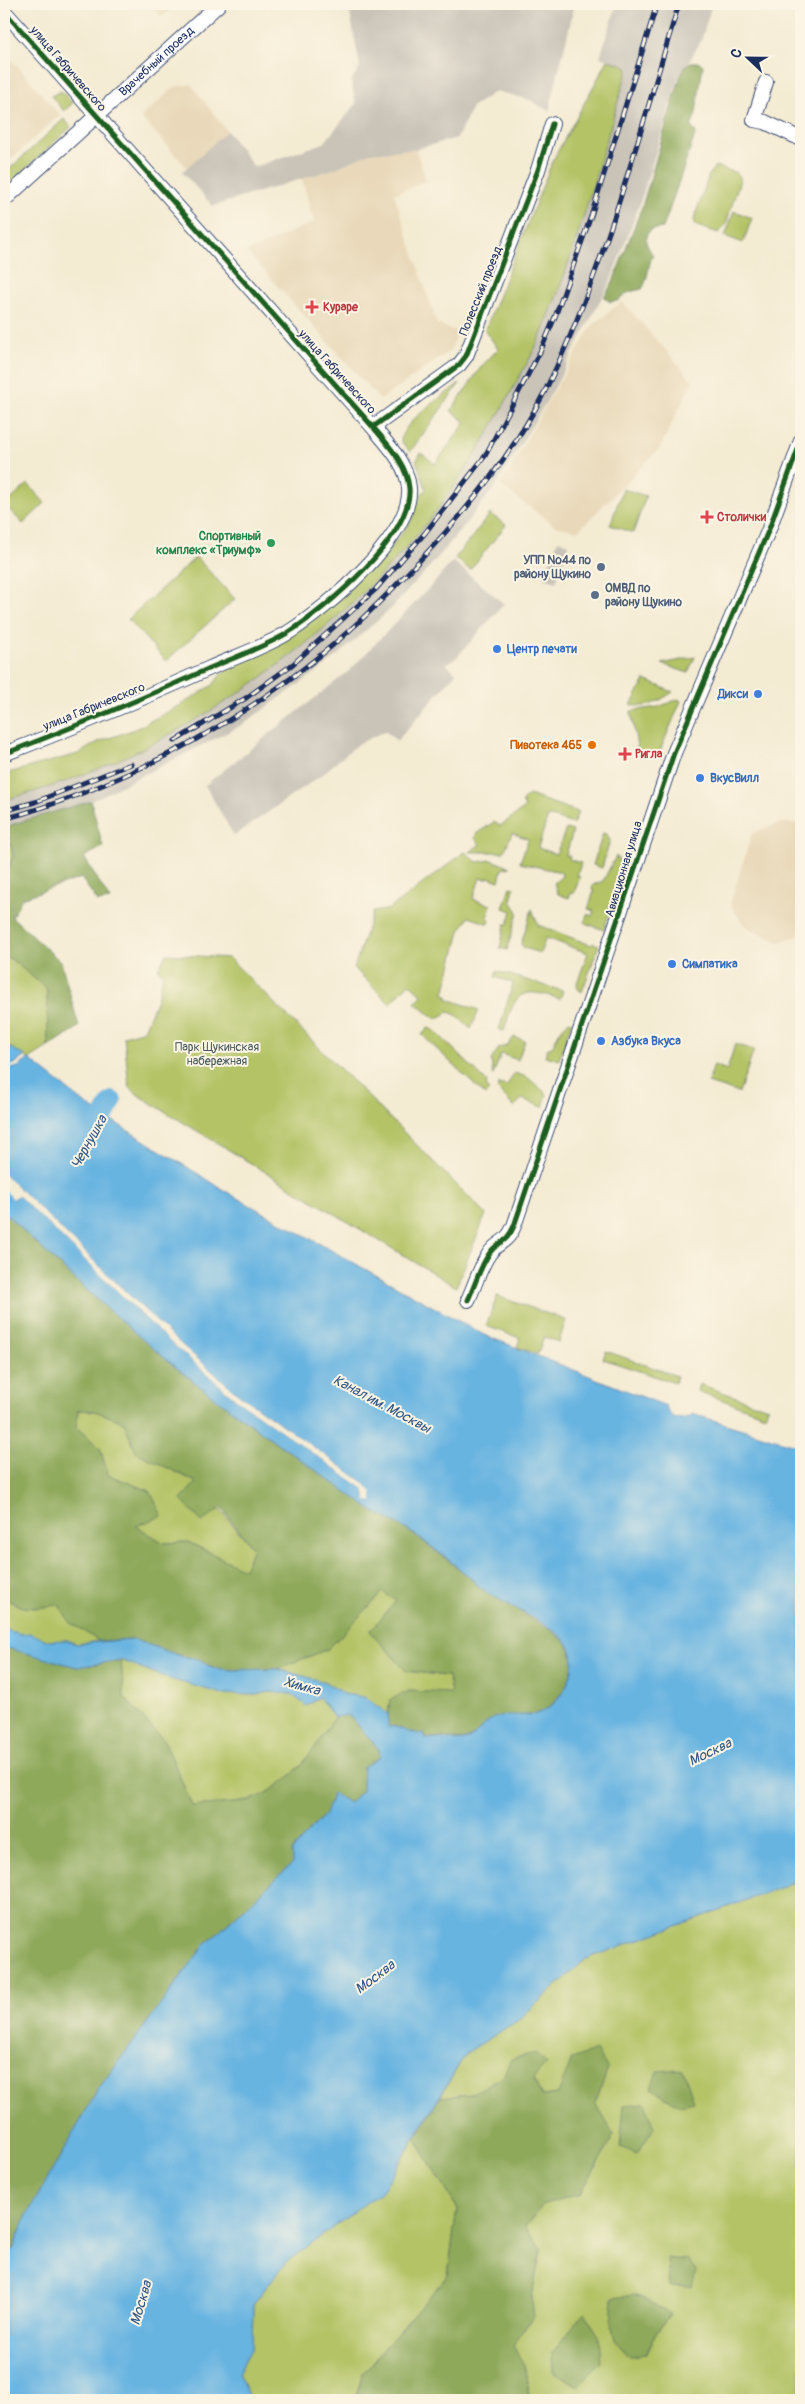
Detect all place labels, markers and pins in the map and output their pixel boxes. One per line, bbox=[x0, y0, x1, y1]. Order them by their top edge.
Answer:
marker: Кураре bbox=[305, 300, 319, 314]
place label: Кураре bbox=[323, 300, 359, 315]
place label: Столички bbox=[717, 510, 767, 525]
marker: Столички bbox=[701, 511, 713, 523]
place label: Спортивный комплекс «Триумф» bbox=[156, 529, 262, 558]
marker: Спортивный комплекс «Триумф» bbox=[265, 537, 277, 549]
place label: УПП №44 по району Щукино bbox=[514, 553, 592, 582]
marker: УПП №44 по району Щукино bbox=[595, 561, 607, 573]
place label: ОМВД по району Щукино bbox=[605, 581, 682, 610]
marker: ОМВД по району Щукино bbox=[589, 589, 601, 601]
place label: Центр печати bbox=[507, 642, 577, 657]
marker: Центр печати bbox=[491, 643, 503, 655]
place label: Дикси bbox=[717, 687, 749, 702]
marker: Дикси bbox=[752, 688, 764, 700]
place label: Пивотека 465 bbox=[510, 738, 582, 753]
marker: Пивотека 465 bbox=[586, 739, 598, 751]
place label: Ригла bbox=[635, 747, 663, 762]
marker: Ригла bbox=[619, 748, 631, 760]
place label: ВкусВилл bbox=[710, 771, 759, 786]
marker: ВкусВилл bbox=[694, 772, 706, 784]
place label: Симпатика bbox=[682, 957, 738, 972]
marker: Симпатика bbox=[666, 958, 678, 970]
place label: Азбука Вкуса bbox=[611, 1034, 681, 1049]
marker: Азбука Вкуса bbox=[595, 1035, 607, 1047]

